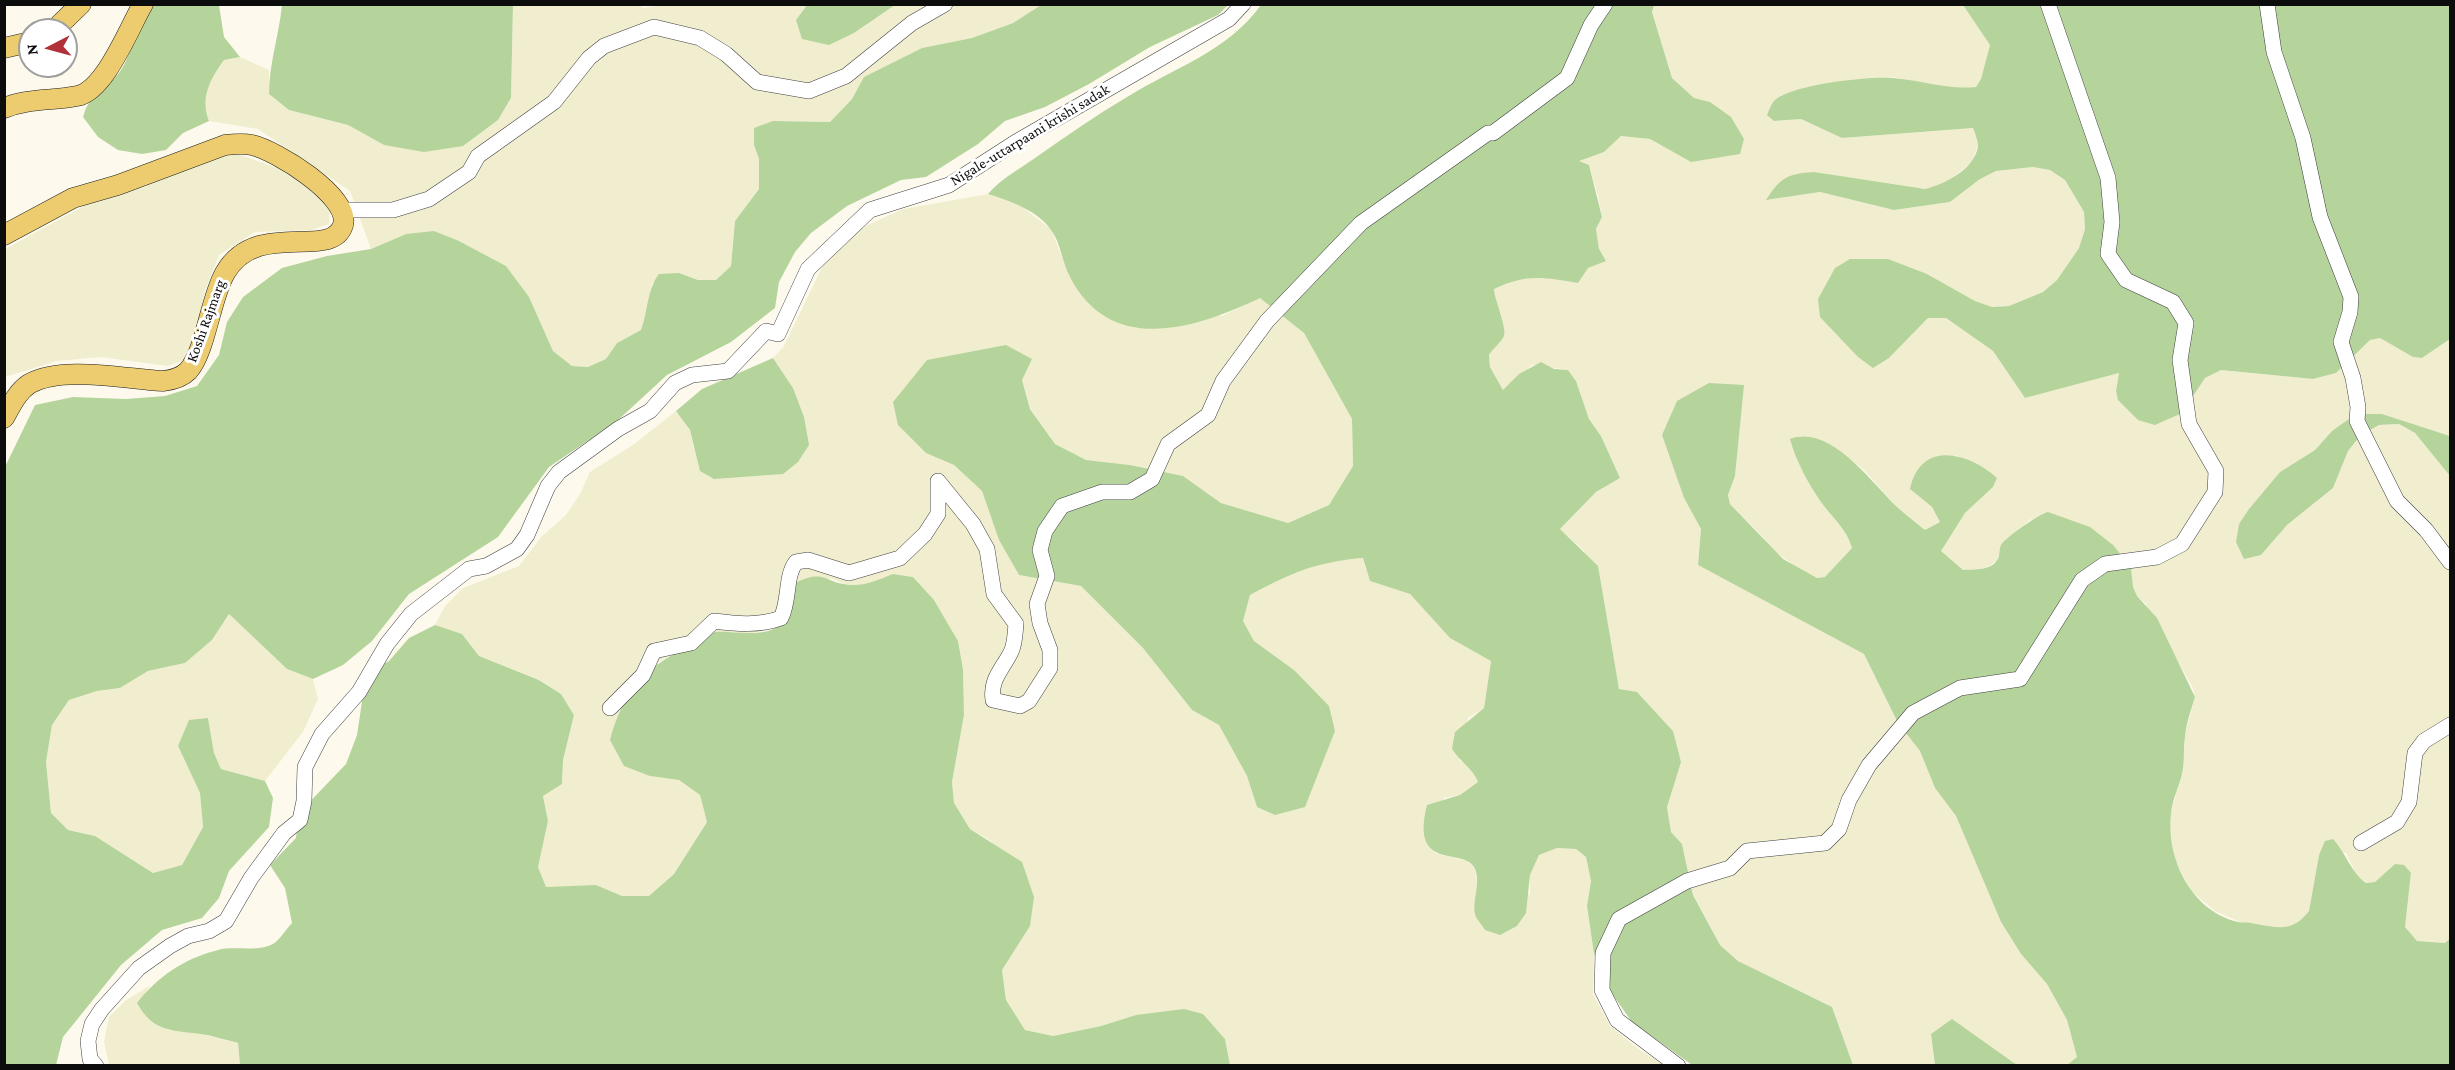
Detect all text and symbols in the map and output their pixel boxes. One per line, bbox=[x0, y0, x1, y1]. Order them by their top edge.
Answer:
north arrow bbox=[18, 18, 78, 78]
text: N bbox=[23, 43, 41, 56]
street label: Nigale-uttarpaani krishi sadak bbox=[947, 80, 1113, 190]
street label: Koshi Rajmarg bbox=[183, 277, 229, 365]

